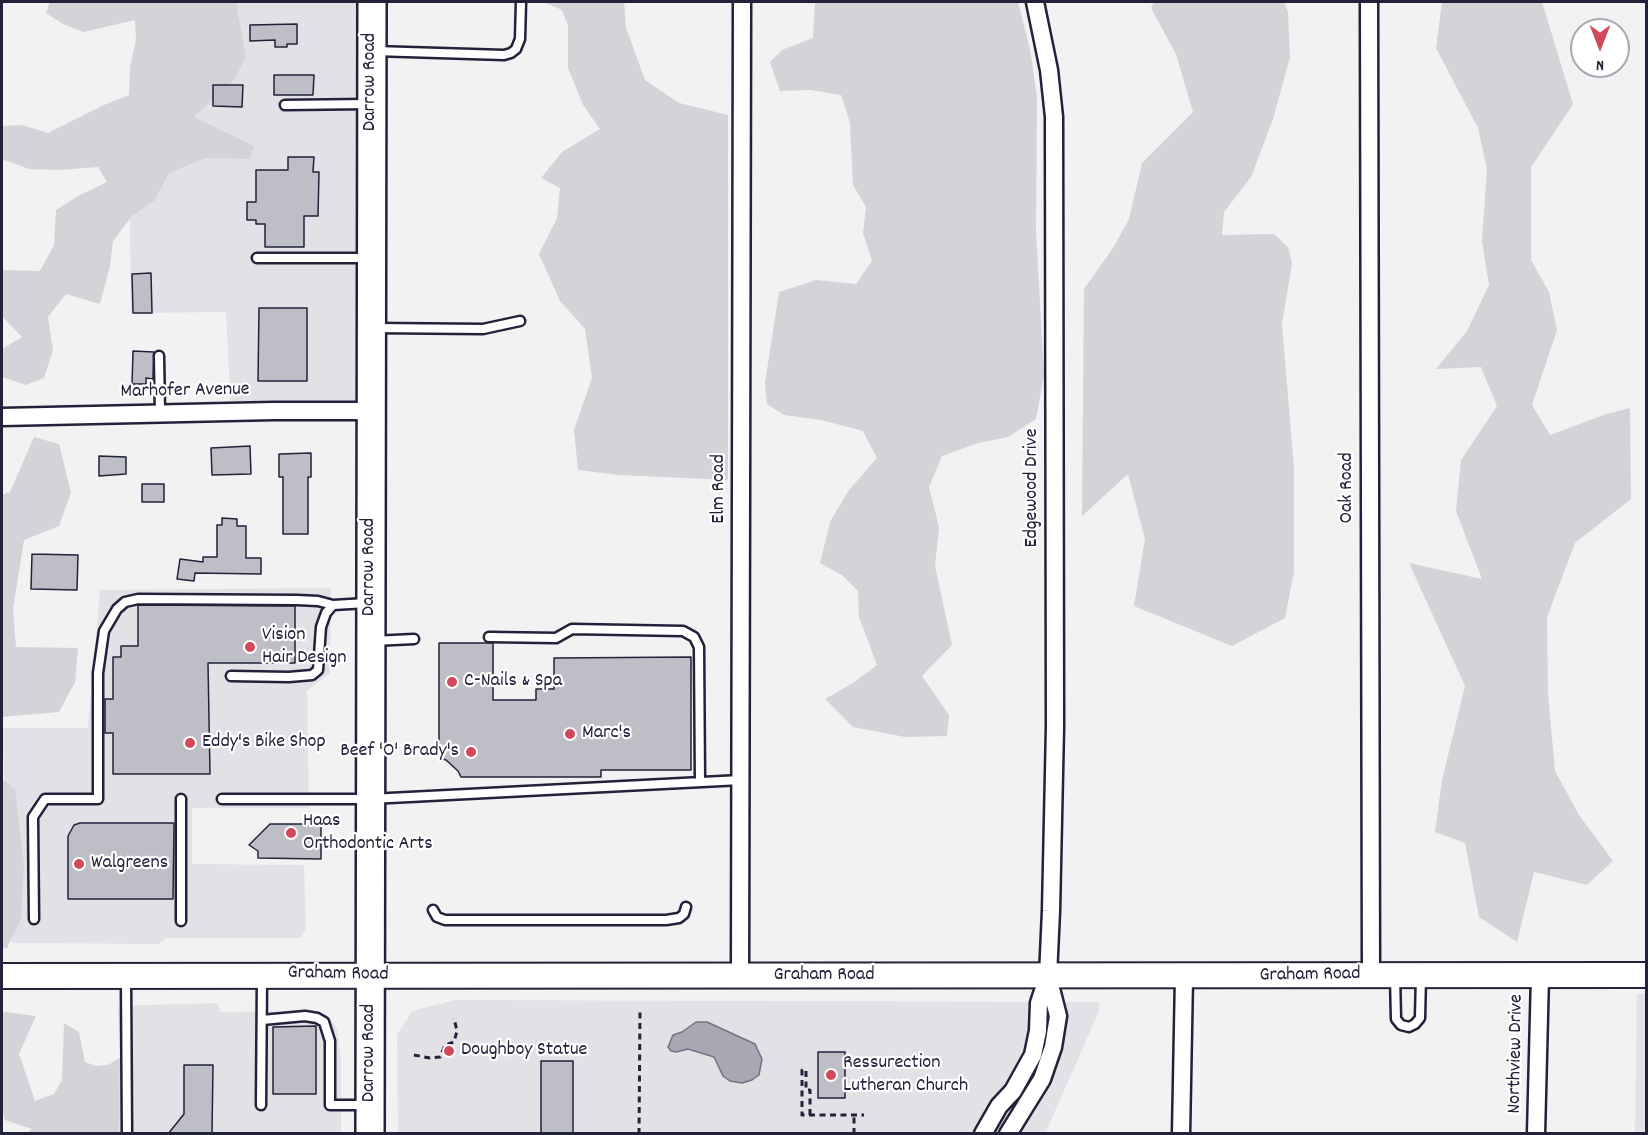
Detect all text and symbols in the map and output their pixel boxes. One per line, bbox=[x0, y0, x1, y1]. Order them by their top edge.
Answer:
north arrow bbox=[1570, 18, 1630, 78]
street label: Darrow Road bbox=[359, 33, 383, 131]
text: N bbox=[1596, 53, 1604, 76]
street label: Marhofer Avenue bbox=[120, 379, 250, 405]
street label: Edgewood Drive bbox=[1021, 428, 1045, 548]
street label: Oak Road bbox=[1336, 452, 1360, 524]
street label: Elm Road bbox=[708, 454, 732, 524]
street label: Darrow Road bbox=[358, 518, 382, 616]
place label: Vision Hair Design bbox=[262, 624, 346, 671]
marker: Vision Hair Design bbox=[243, 640, 257, 654]
place label: C-Nails & Spa bbox=[464, 670, 562, 694]
marker: C-Nails & Spa bbox=[445, 675, 459, 689]
place label: Marc's bbox=[582, 722, 631, 746]
marker: Marc's bbox=[563, 727, 577, 741]
place label: Eddy's Bike Shop bbox=[202, 731, 326, 755]
marker: Eddy's Bike Shop bbox=[183, 736, 197, 750]
place label: Beef 'O' Brady's bbox=[340, 740, 459, 764]
marker: Beef 'O' Brady's bbox=[464, 745, 478, 759]
place label: Haas Orthodontic Arts bbox=[303, 810, 433, 857]
marker: Haas Orthodontic Arts bbox=[284, 826, 298, 840]
place label: Walgreens bbox=[91, 852, 168, 876]
marker: Walgreens bbox=[72, 857, 86, 871]
street label: Graham Road bbox=[287, 962, 389, 988]
street label: Graham Road bbox=[1259, 963, 1361, 989]
street label: Graham Road bbox=[773, 964, 875, 988]
street label: Northview Drive bbox=[1504, 994, 1530, 1114]
street label: Darrow Road bbox=[358, 1004, 382, 1102]
place label: Doughboy Statue bbox=[461, 1039, 587, 1063]
marker: Doughboy Statue bbox=[442, 1044, 456, 1058]
place label: Ressurection Lutheran Church bbox=[843, 1052, 968, 1099]
marker: Ressurection Lutheran Church bbox=[824, 1068, 838, 1082]

